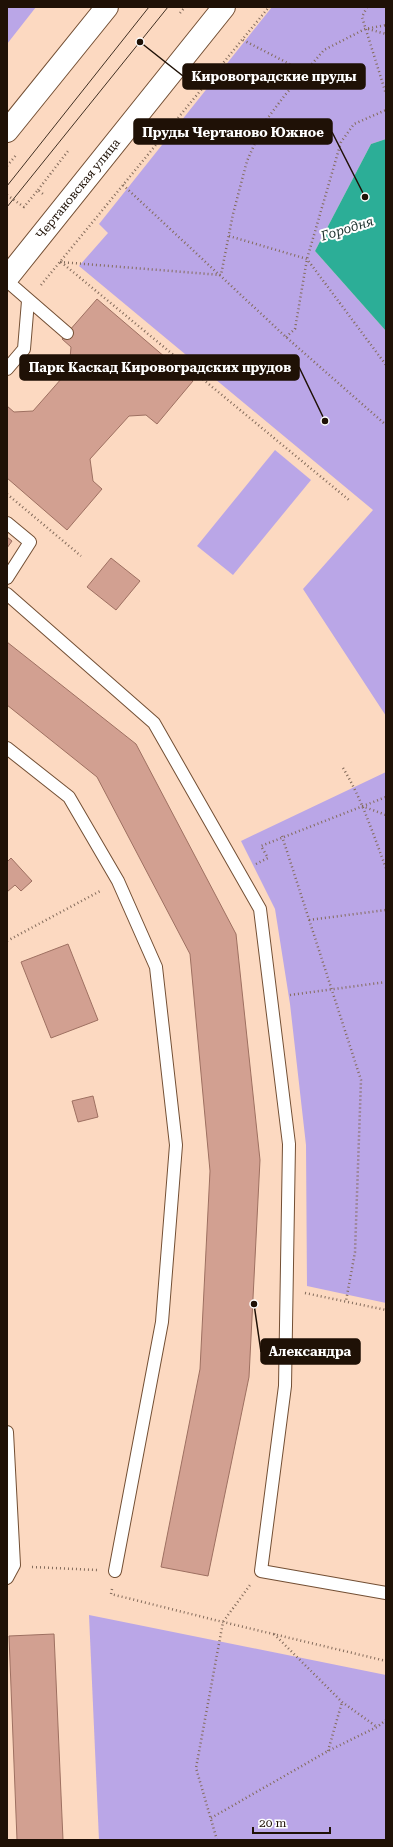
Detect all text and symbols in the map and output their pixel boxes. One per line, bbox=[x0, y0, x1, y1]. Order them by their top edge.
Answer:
callout: Кировоградские пруды bbox=[183, 64, 365, 89]
text: Кировоградские пруды bbox=[191, 69, 357, 84]
callout: Пруды Чертаново Южное bbox=[134, 119, 332, 144]
text: Пруды Чертаново Южное bbox=[142, 125, 324, 140]
street label: Чертановская улица bbox=[33, 135, 123, 242]
water label: Городня bbox=[318, 213, 376, 244]
callout: Парк Каскад Кировоградских прудов bbox=[20, 355, 299, 380]
text: Парк Каскад Кировоградских прудов bbox=[29, 360, 291, 375]
callout: Александра bbox=[261, 1339, 360, 1364]
text: Александра bbox=[269, 1344, 352, 1359]
scale bar bbox=[253, 1809, 330, 1835]
text: 20 m bbox=[259, 1816, 286, 1830]

